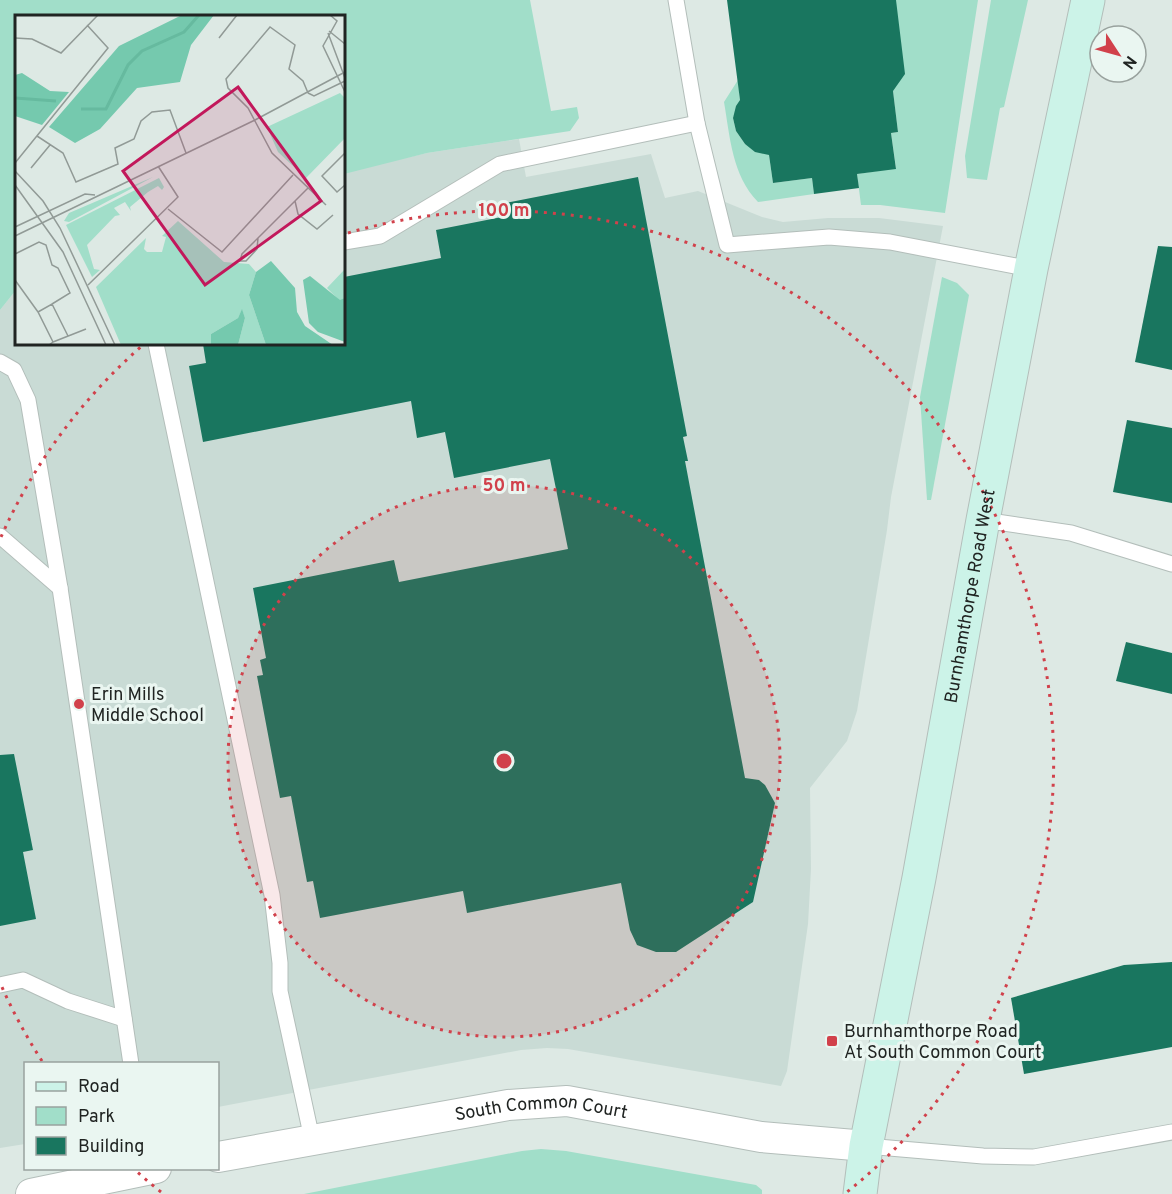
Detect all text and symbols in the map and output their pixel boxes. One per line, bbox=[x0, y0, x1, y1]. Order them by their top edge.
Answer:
inset map bbox=[15, 15, 345, 345]
north arrow bbox=[1088, 24, 1148, 84]
text: N bbox=[1117, 51, 1140, 72]
text: 100 m bbox=[478, 200, 530, 223]
text: 50 m bbox=[482, 475, 526, 498]
street label: Burnhamthorpe Road West bbox=[940, 487, 1002, 705]
place label: Erin Mills Middle School bbox=[91, 684, 204, 728]
marker: Erin Mills Middle School bbox=[72, 697, 86, 711]
centre of rings bbox=[494, 751, 514, 771]
place label: Burnhamthorpe Road At South Common Court bbox=[844, 1021, 1042, 1065]
marker: Burnhamthorpe Road At South Common Court bbox=[825, 1034, 839, 1048]
legend bbox=[24, 1062, 219, 1170]
text: Road bbox=[78, 1076, 120, 1099]
street label: South Common Court bbox=[453, 1091, 629, 1127]
text: Park bbox=[78, 1106, 115, 1129]
text: Building bbox=[78, 1136, 144, 1159]

